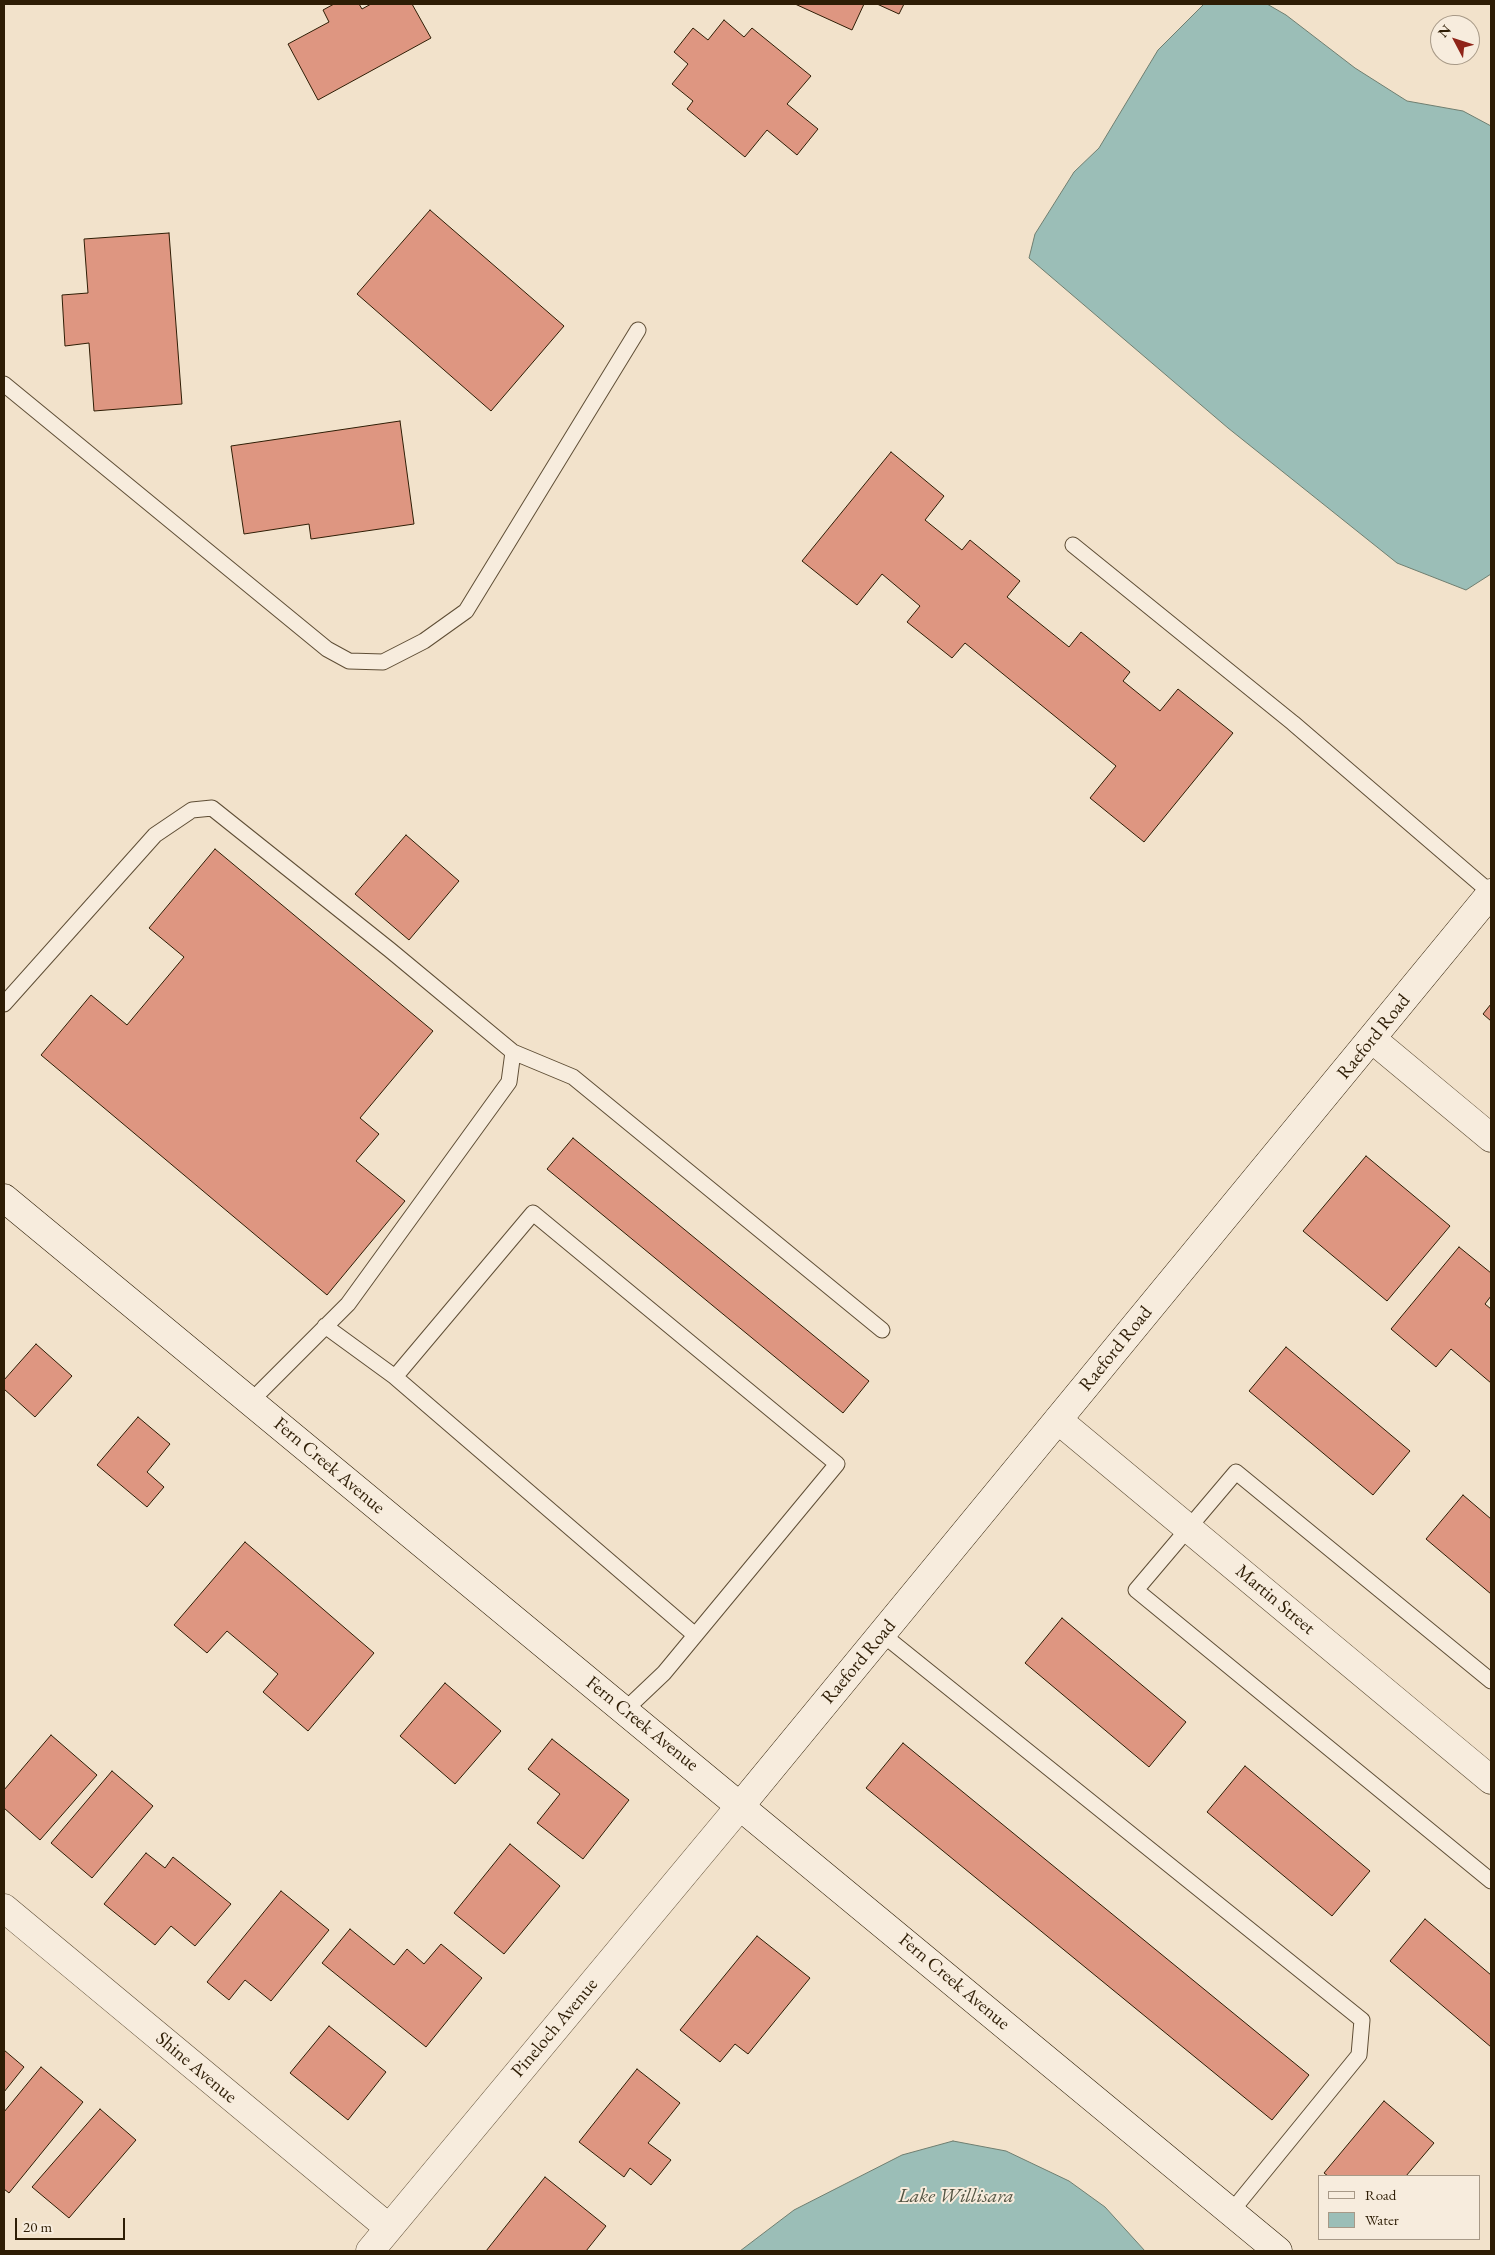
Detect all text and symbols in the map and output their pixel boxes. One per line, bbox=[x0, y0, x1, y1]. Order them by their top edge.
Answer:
north arrow bbox=[1430, 15, 1480, 65]
text: N bbox=[1434, 21, 1455, 41]
street label: Raeford Road bbox=[1333, 990, 1415, 1084]
street label: Raeford Road bbox=[1075, 1302, 1157, 1396]
street label: Fern Creek Avenue bbox=[269, 1413, 389, 1519]
street label: Martin Street bbox=[1231, 1560, 1319, 1640]
street label: Raeford Road bbox=[817, 1615, 901, 1709]
street label: Fern Creek Avenue bbox=[581, 1672, 703, 1776]
street label: Fern Creek Avenue bbox=[894, 1929, 1014, 2035]
street label: Pineloch Avenue bbox=[507, 1974, 603, 2082]
street label: Shine Avenue bbox=[151, 2027, 241, 2109]
legend bbox=[1318, 2175, 1480, 2240]
water label: Lake Willisara bbox=[898, 2185, 1014, 2209]
text: Road bbox=[1365, 2185, 1396, 2204]
scale bar bbox=[18, 2208, 128, 2240]
text: Water bbox=[1365, 2210, 1399, 2229]
text: 20 m bbox=[23, 2217, 52, 2236]

